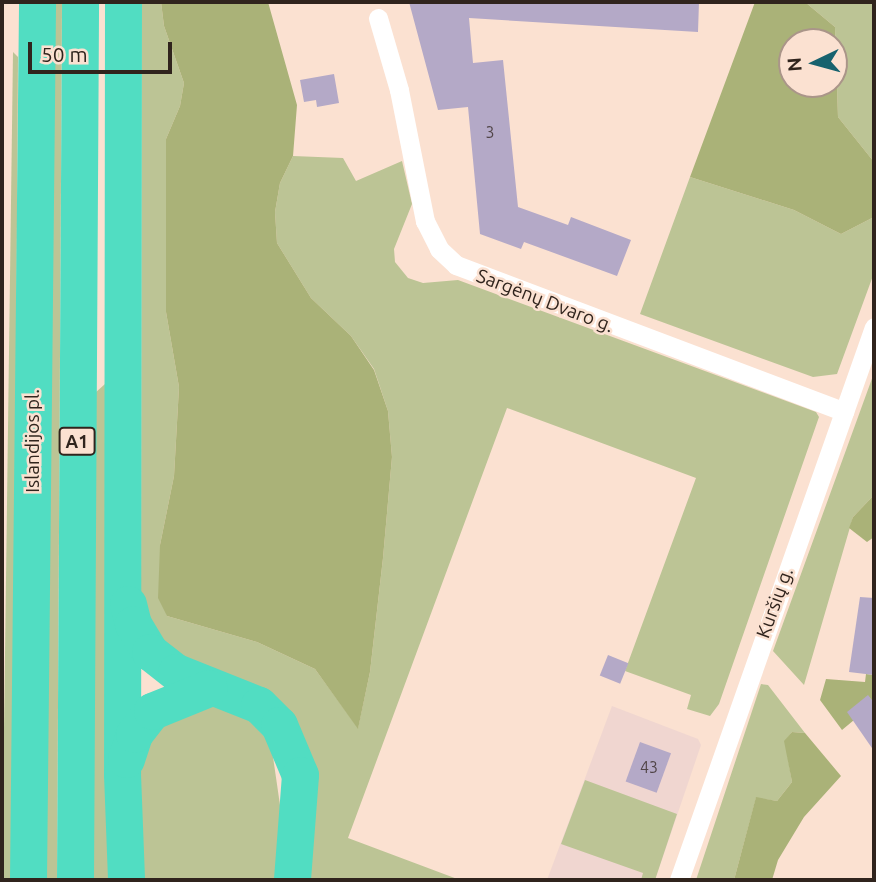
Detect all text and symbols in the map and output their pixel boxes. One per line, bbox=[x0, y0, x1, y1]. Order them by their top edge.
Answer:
scale bar bbox=[32, 28, 175, 72]
north arrow bbox=[778, 28, 848, 98]
text: 50 m bbox=[41, 42, 88, 66]
text: N bbox=[782, 57, 806, 73]
house number: 3 bbox=[485, 122, 495, 142]
street label: Sargėnų Dvaro g. bbox=[473, 264, 617, 338]
street label: Islandijos pl. bbox=[22, 389, 44, 493]
road number: A1 bbox=[58, 426, 96, 456]
street label: Kuršių g. bbox=[752, 565, 798, 641]
house number: 43 bbox=[640, 757, 658, 777]

